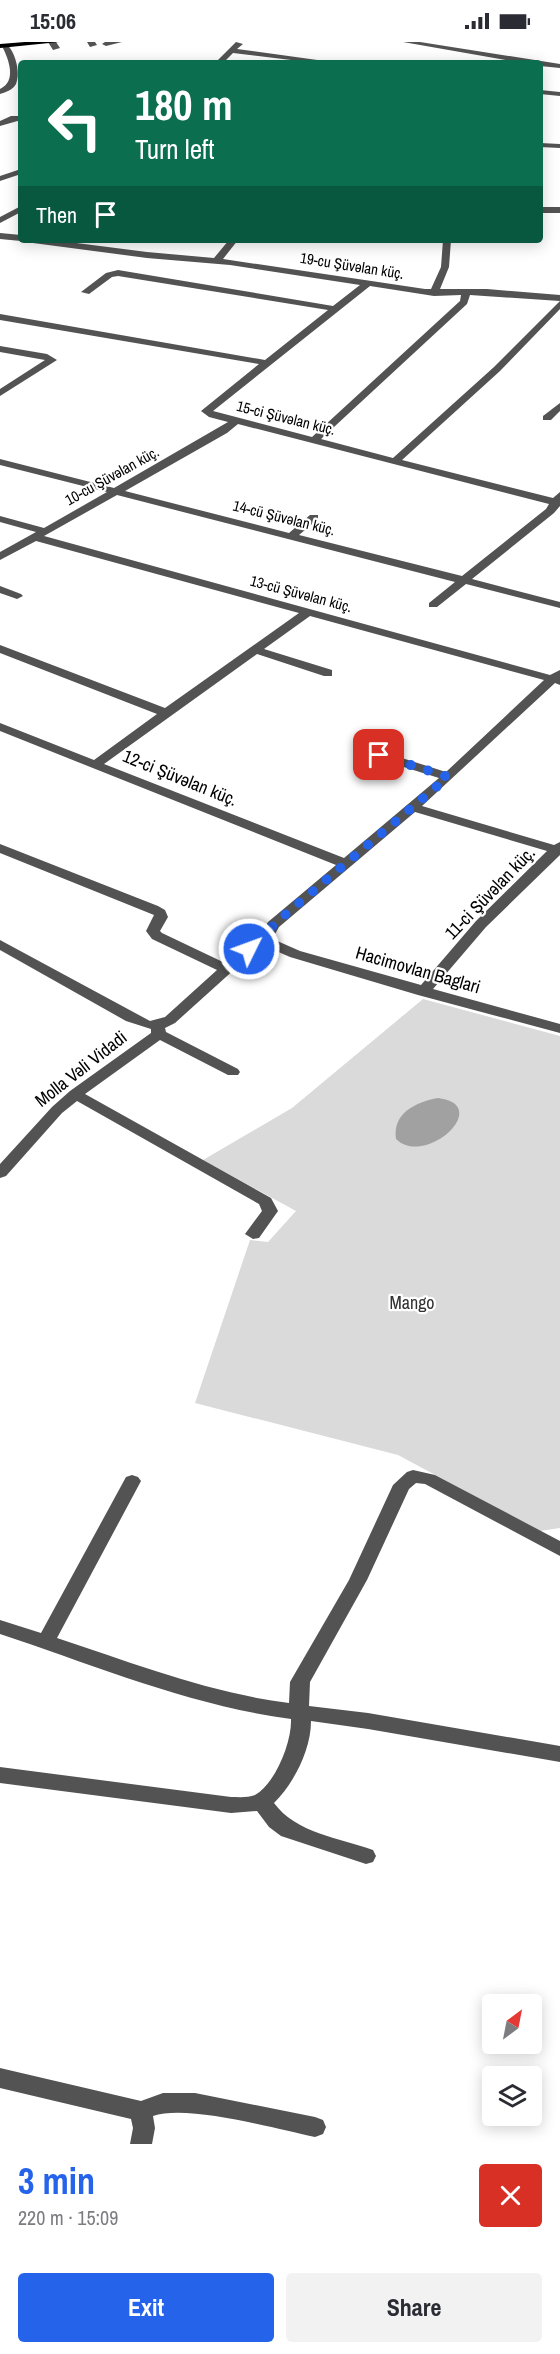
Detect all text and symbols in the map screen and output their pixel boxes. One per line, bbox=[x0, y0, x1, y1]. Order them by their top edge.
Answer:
text: 15:06 bbox=[30, 6, 76, 36]
text: 180 m bbox=[135, 77, 233, 133]
icon: left bbox=[36, 84, 114, 162]
text: Turn left bbox=[135, 131, 214, 167]
icon: arrive bbox=[89, 198, 122, 231]
text: Then bbox=[36, 200, 77, 230]
street label: 19-cu Şüvəlan küç. bbox=[299, 247, 405, 284]
street label: 15-ci Şüvəlan küç. bbox=[234, 395, 338, 440]
street label: 10-cu Şüvəlan küç. bbox=[61, 441, 163, 510]
street label: 14-cü Şüvəlan küç. bbox=[231, 495, 337, 540]
street label: 13-cü Şüvəlan küç. bbox=[248, 570, 354, 617]
pin bbox=[353, 729, 404, 780]
icon: arrive bbox=[362, 738, 395, 771]
street label: 12-ci Şüvəlan küç. bbox=[119, 743, 241, 812]
street label: 11-ci Şüvəlan küç. bbox=[439, 841, 540, 945]
position arrow bbox=[217, 917, 281, 981]
street label: Hacimovlan Baglari bbox=[353, 940, 483, 999]
street label: Molla Vəli Vidadi bbox=[29, 1025, 132, 1112]
park label: Mango bbox=[389, 1290, 435, 1315]
north arrow bbox=[482, 1994, 542, 2054]
map controls bbox=[482, 1994, 542, 2126]
button: layers bbox=[482, 2066, 542, 2126]
text: 3 min bbox=[18, 2157, 95, 2205]
button: close bbox=[479, 2164, 542, 2227]
text: 220 m · 15:09 bbox=[18, 2204, 118, 2231]
button: Exit bbox=[18, 2273, 274, 2342]
button: Share bbox=[286, 2273, 542, 2342]

